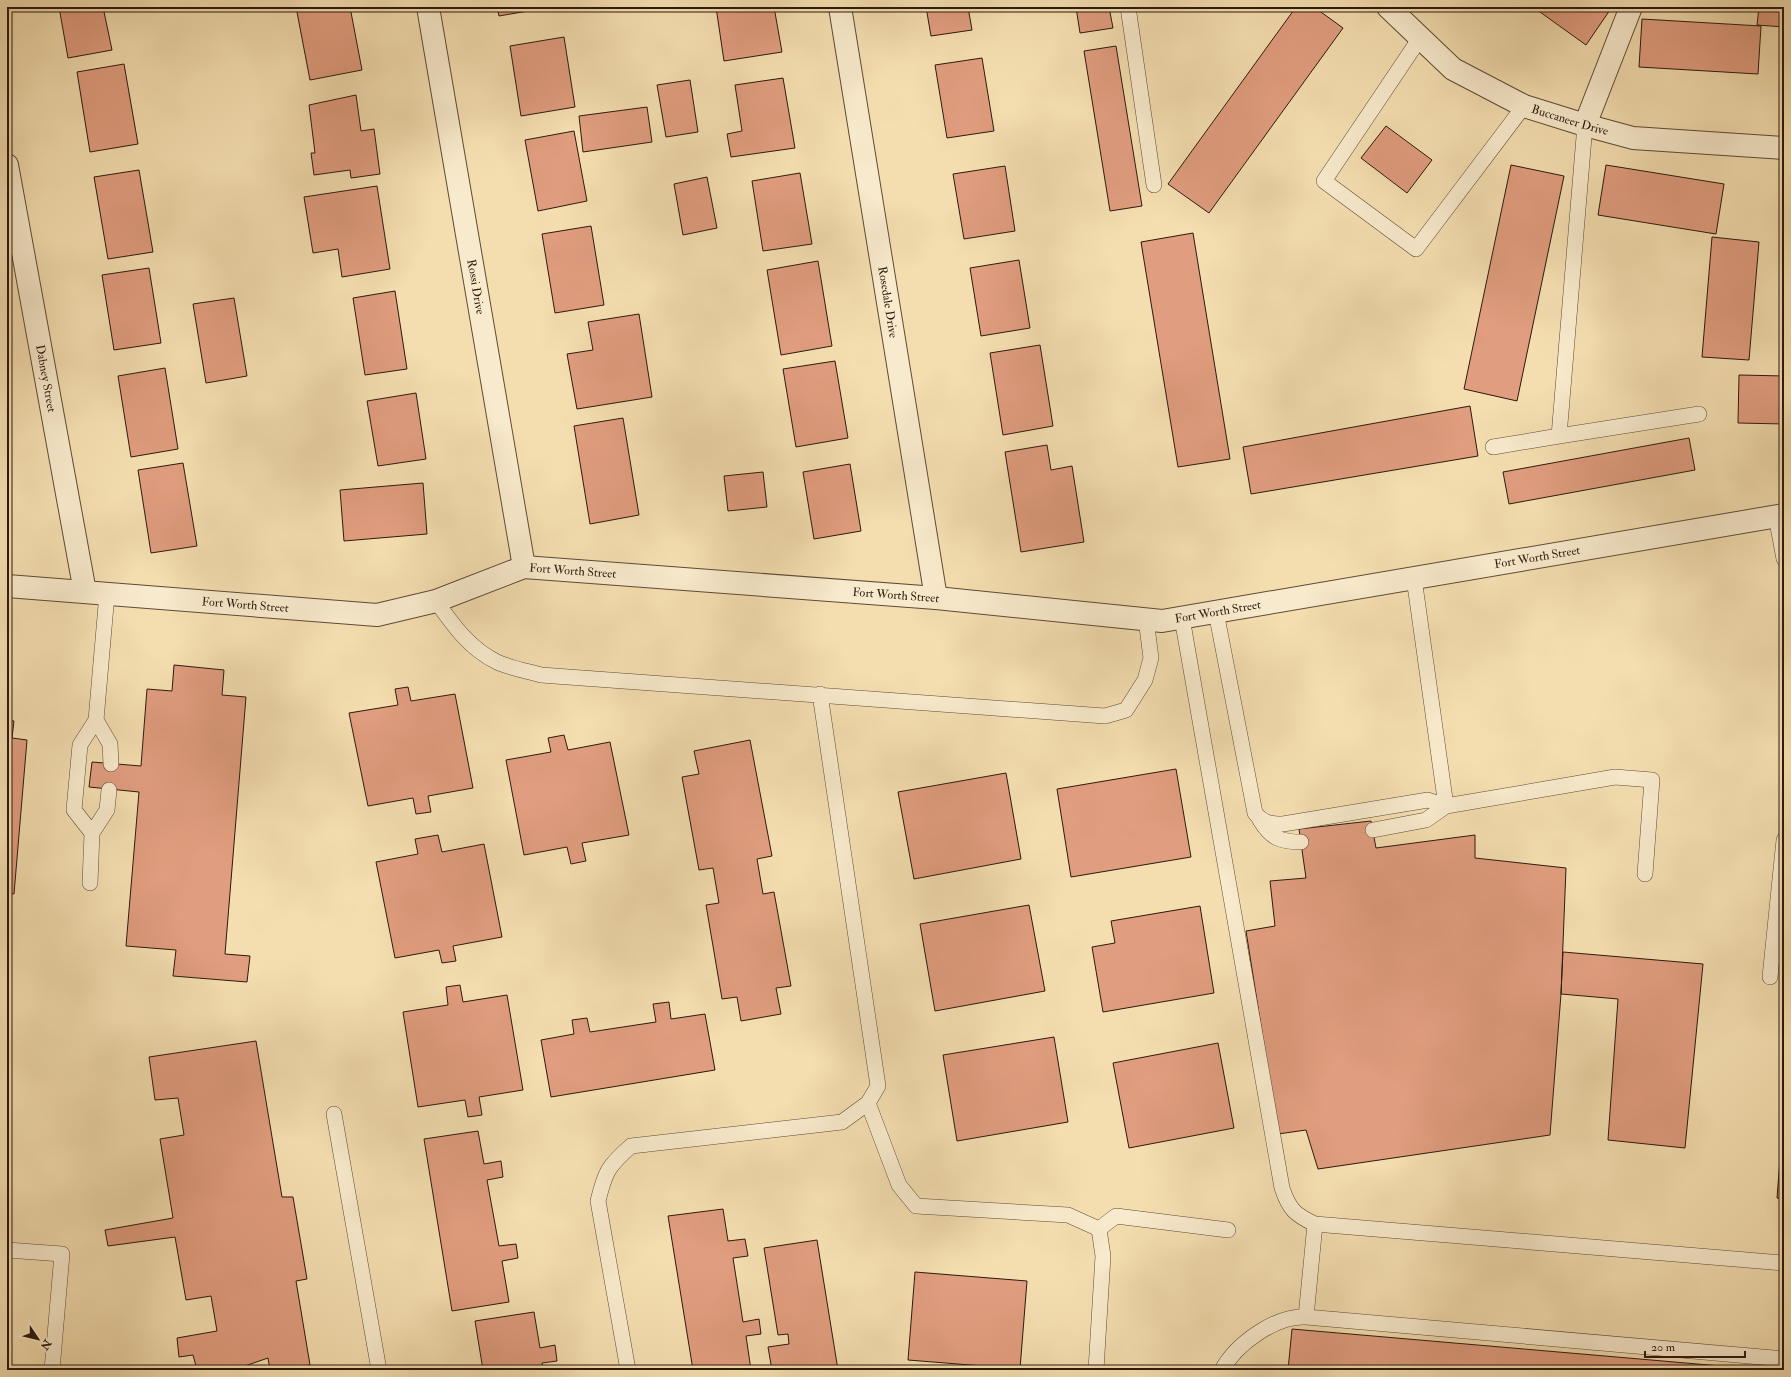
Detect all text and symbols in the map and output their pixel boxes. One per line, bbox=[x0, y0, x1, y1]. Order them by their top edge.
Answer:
street label: Buccaneer Drive bbox=[1530, 102, 1610, 139]
street label: Rossi Drive bbox=[463, 258, 488, 316]
street label: Rosedale Drive bbox=[874, 265, 901, 339]
street label: Dabney Street bbox=[32, 343, 59, 414]
street label: Fort Worth Street bbox=[1493, 543, 1581, 572]
street label: Fort Worth Street bbox=[529, 560, 617, 582]
street label: Fort Worth Street bbox=[852, 585, 940, 606]
street label: Fort Worth Street bbox=[201, 594, 289, 616]
street label: Fort Worth Street bbox=[1174, 597, 1262, 627]
north arrow bbox=[18, 1319, 58, 1359]
scale bar bbox=[1645, 1333, 1745, 1359]
text: N bbox=[37, 1336, 55, 1353]
text: 20 m bbox=[1651, 1340, 1676, 1355]

